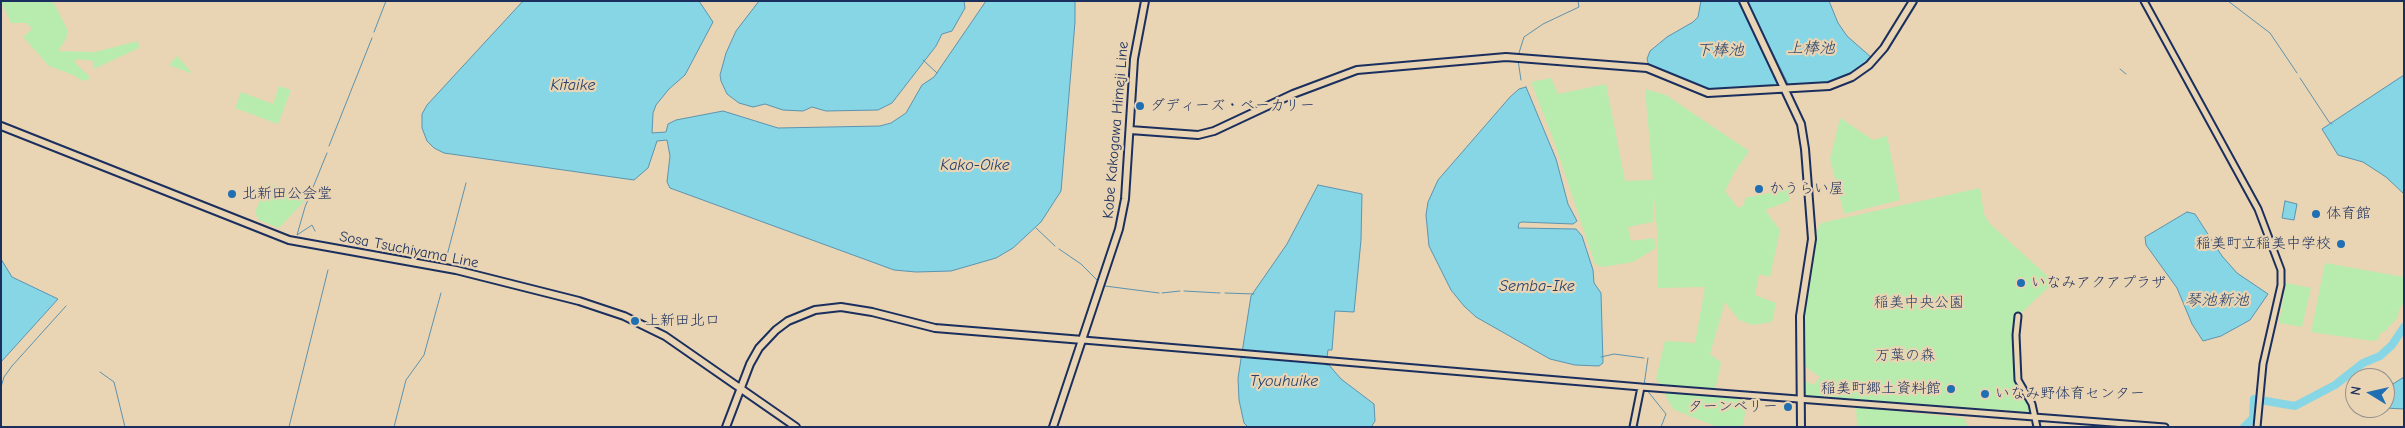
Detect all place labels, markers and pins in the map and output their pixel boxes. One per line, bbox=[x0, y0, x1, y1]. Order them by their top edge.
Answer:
place label: ダディーズ・ベーカリー bbox=[1150, 97, 1315, 115]
marker: ダディーズ・ベーカリー bbox=[1134, 100, 1146, 112]
place label: かうらい屋 bbox=[1769, 180, 1844, 198]
marker: かうらい屋 bbox=[1753, 183, 1765, 195]
place label: 北新田公会堂 bbox=[242, 185, 332, 203]
marker: 北新田公会堂 bbox=[226, 188, 238, 200]
place label: 体育館 bbox=[2326, 205, 2371, 223]
marker: 体育館 bbox=[2310, 208, 2322, 220]
place label: 稲美町立稲美中学校 bbox=[2196, 235, 2331, 253]
marker: 稲美町立稲美中学校 bbox=[2335, 238, 2347, 250]
place label: いなみアクアプラザ bbox=[2031, 274, 2166, 292]
marker: いなみアクアプラザ bbox=[2015, 277, 2027, 289]
place label: 上新田北口 bbox=[645, 312, 720, 330]
marker: 上新田北口 bbox=[629, 315, 641, 327]
place label: 稲美町郷土資料館 bbox=[1821, 380, 1941, 398]
marker: 稲美町郷土資料館 bbox=[1945, 383, 1957, 395]
place label: いなみ野体育センター bbox=[1995, 385, 2145, 403]
marker: いなみ野体育センター bbox=[1979, 388, 1991, 400]
place label: ターンベリー bbox=[1688, 398, 1778, 416]
marker: ターンベリー bbox=[1782, 401, 1794, 413]

